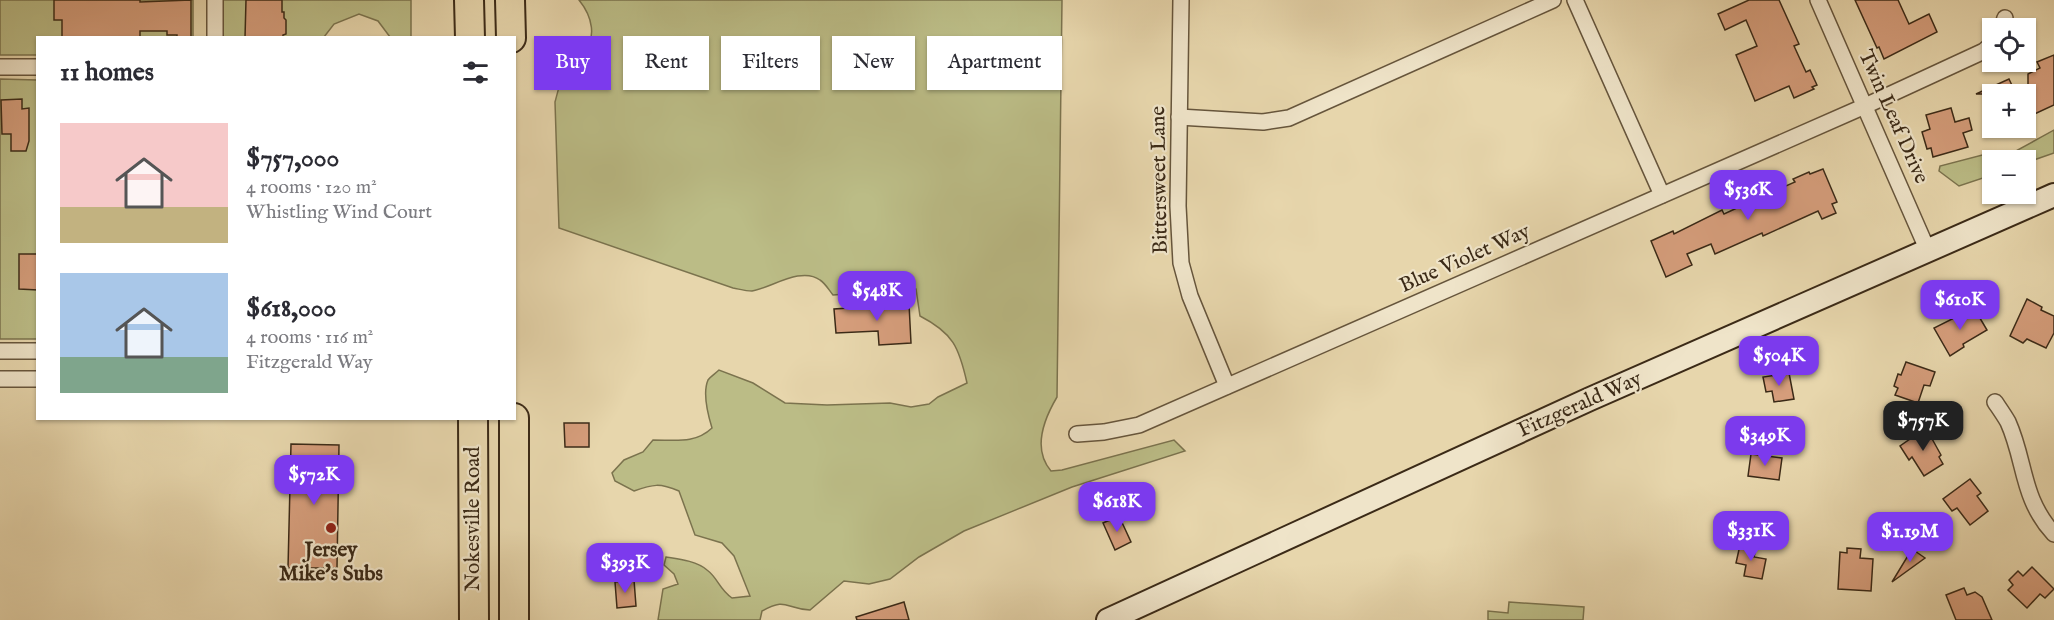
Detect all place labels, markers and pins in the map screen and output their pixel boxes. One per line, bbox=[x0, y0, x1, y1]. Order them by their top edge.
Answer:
pin: $536K bbox=[1706, 170, 1790, 221]
pin: $548K bbox=[835, 271, 919, 322]
pin: $610K bbox=[1918, 280, 2002, 331]
pin: $504K bbox=[1737, 336, 1821, 387]
pin: $757K bbox=[1881, 401, 1965, 452]
pin: $349K bbox=[1723, 416, 1807, 467]
pin: $572K bbox=[272, 455, 356, 506]
pin: $618K bbox=[1075, 482, 1159, 533]
pin: $331K bbox=[1709, 511, 1793, 562]
pin: $1.19M bbox=[1861, 512, 1959, 563]
marker: Jersey Mike's Subs bbox=[324, 521, 338, 535]
place label: Jersey Mike's Subs bbox=[279, 537, 383, 588]
pin: $393K bbox=[583, 543, 667, 594]

